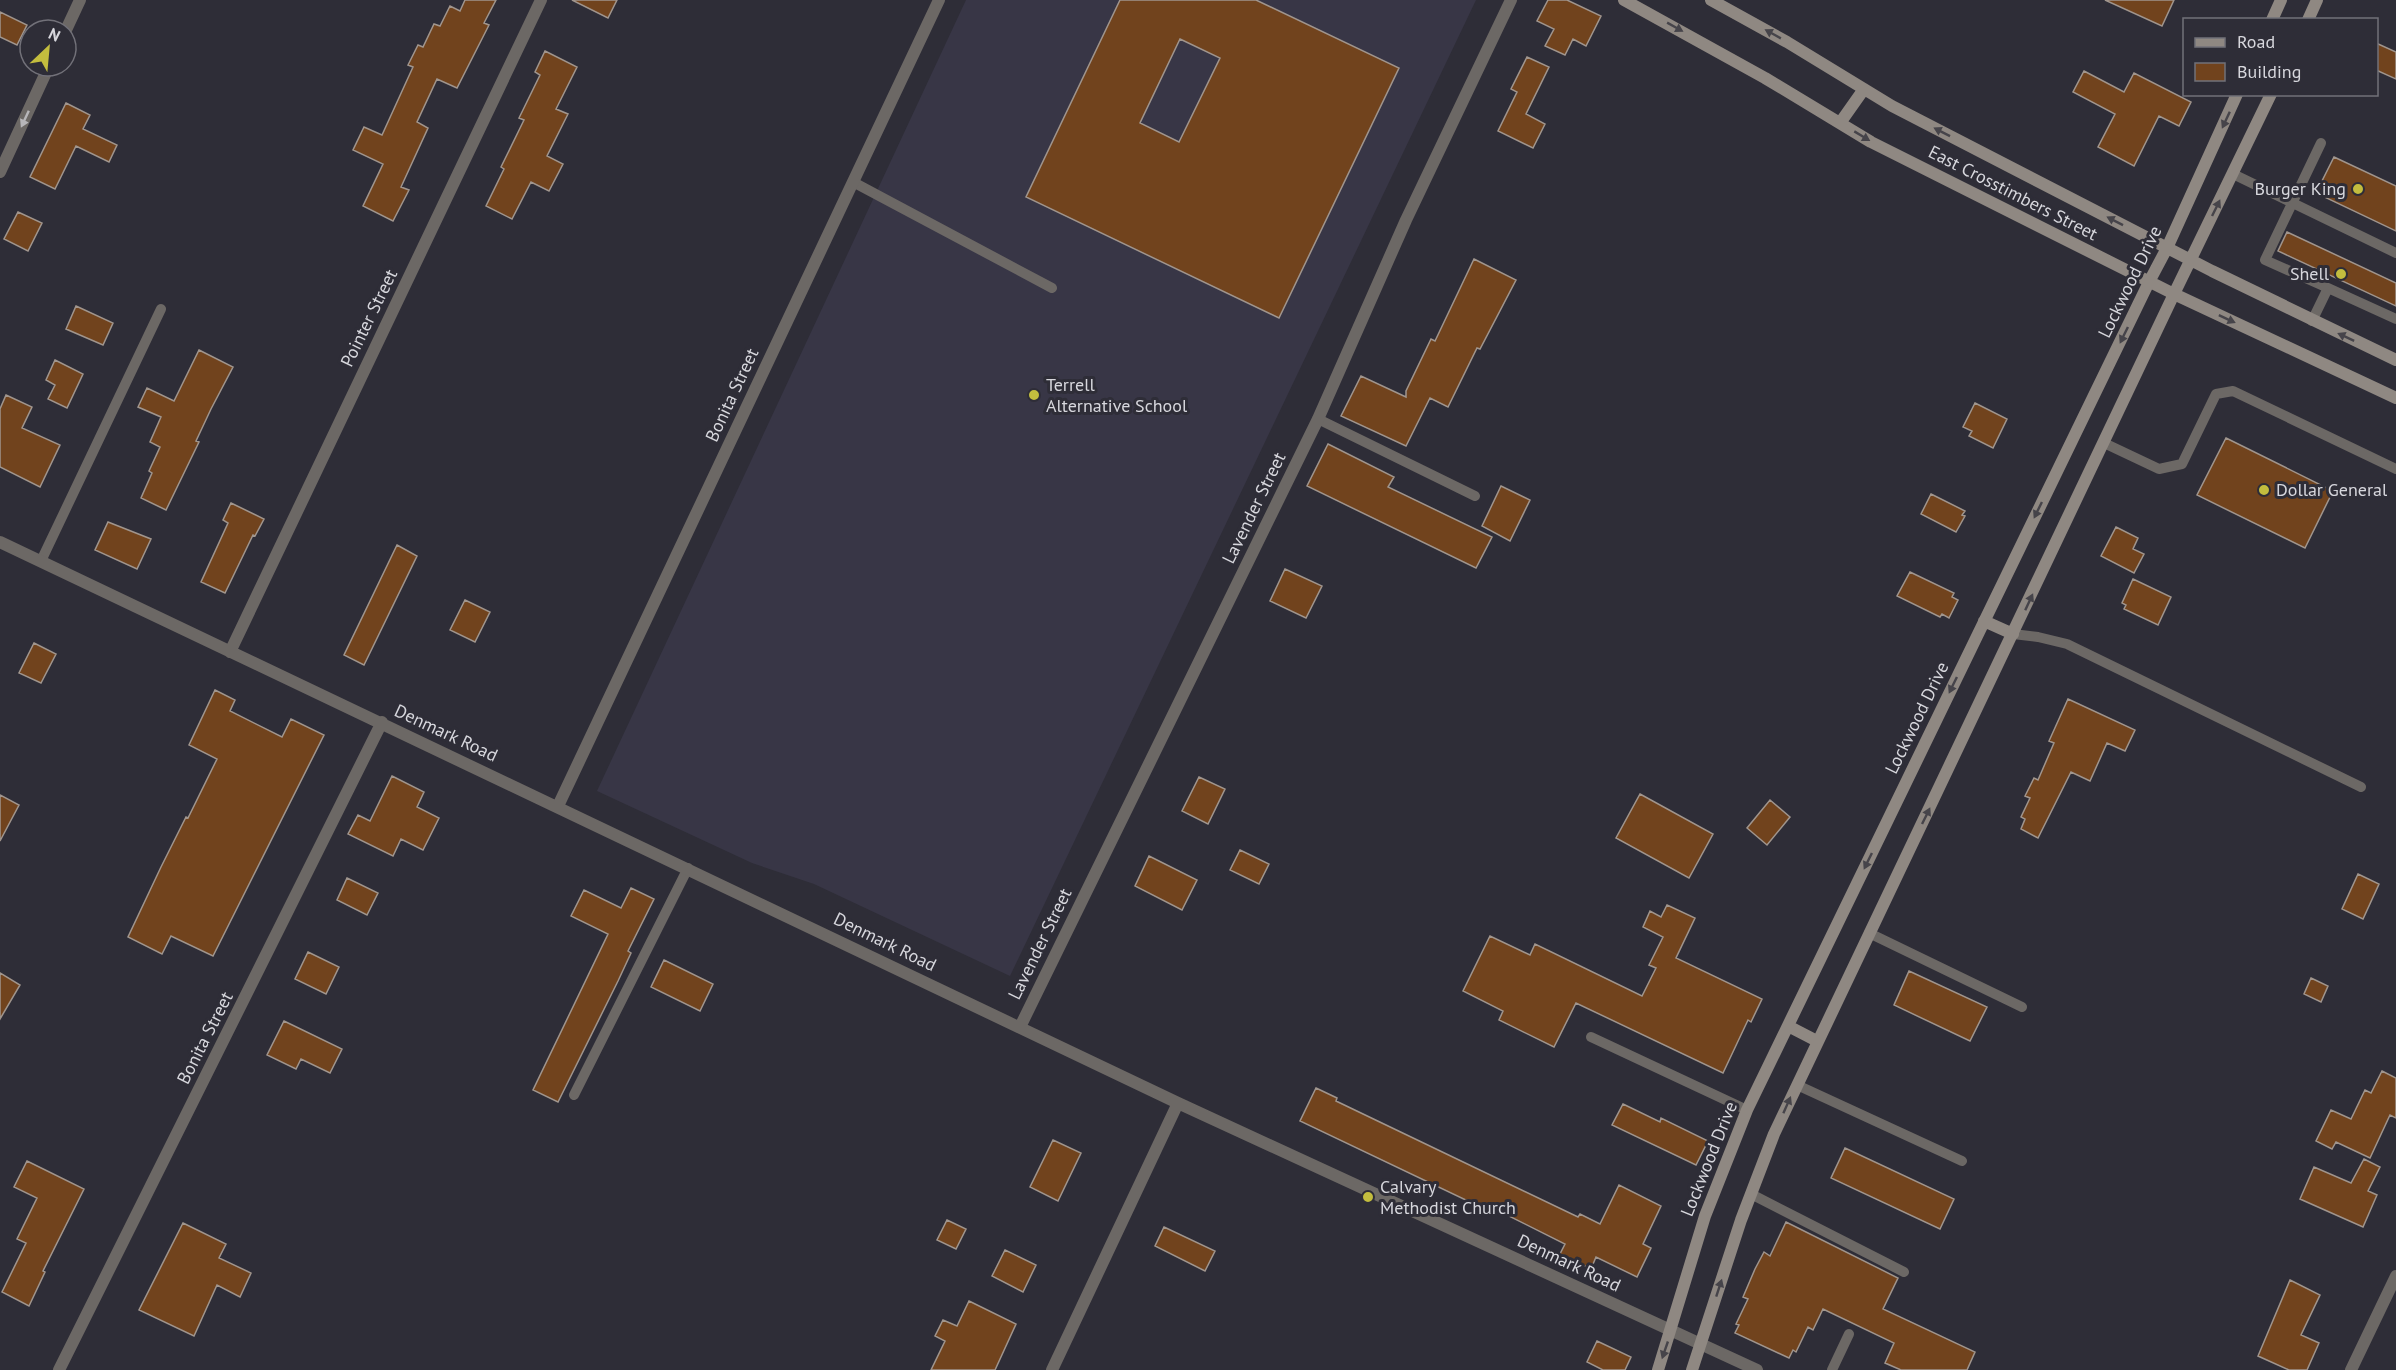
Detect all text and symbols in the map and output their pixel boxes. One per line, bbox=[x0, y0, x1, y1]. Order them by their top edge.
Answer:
north arrow bbox=[18, 18, 78, 78]
legend bbox=[2183, 18, 2378, 96]
one-way arrow bbox=[1667, 22, 1684, 32]
text: N bbox=[45, 23, 64, 46]
one-way arrow bbox=[1765, 29, 1781, 40]
text: Road bbox=[2237, 30, 2275, 53]
text: Building bbox=[2237, 60, 2301, 83]
one-way arrow bbox=[20, 110, 29, 127]
one-way arrow bbox=[2221, 111, 2231, 129]
one-way arrow bbox=[1933, 127, 1950, 137]
one-way arrow bbox=[1854, 131, 1870, 142]
street label: East Crosstimbers Street bbox=[1925, 140, 2102, 245]
place label: Burger King bbox=[2255, 177, 2346, 200]
marker: Burger King bbox=[2351, 182, 2365, 196]
one-way arrow bbox=[2212, 199, 2221, 216]
one-way arrow bbox=[2107, 216, 2124, 226]
street label: Lockwood Drive bbox=[2093, 222, 2167, 342]
place label: Shell bbox=[2290, 262, 2330, 285]
street label: Pointer Street bbox=[335, 265, 402, 370]
marker: Shell bbox=[2334, 267, 2348, 281]
one-way arrow bbox=[2218, 314, 2235, 323]
one-way arrow bbox=[2119, 326, 2128, 343]
one-way arrow bbox=[2338, 332, 2355, 341]
street label: Bonita Street bbox=[700, 344, 763, 445]
place label: Terrell Alternative School bbox=[1046, 373, 1188, 417]
marker: Terrell Alternative School bbox=[1027, 388, 1041, 402]
street label: Lavender Street bbox=[1217, 448, 1290, 567]
place label: Dollar General bbox=[2276, 478, 2388, 501]
marker: Dollar General bbox=[2257, 483, 2271, 497]
one-way arrow bbox=[2034, 501, 2044, 519]
one-way arrow bbox=[2024, 594, 2033, 611]
street label: Lockwood Drive bbox=[1880, 658, 1954, 778]
one-way arrow bbox=[1948, 677, 1957, 694]
street label: Denmark Road bbox=[391, 699, 502, 767]
one-way arrow bbox=[1921, 807, 1930, 824]
one-way arrow bbox=[1863, 852, 1872, 869]
street label: Lavender Street bbox=[1003, 884, 1076, 1003]
street label: Denmark Road bbox=[830, 907, 940, 976]
street label: Bonita Street bbox=[171, 988, 238, 1088]
one-way arrow bbox=[1783, 1097, 1792, 1114]
street label: Lockwood Drive bbox=[1675, 1098, 1742, 1220]
place label: Calvary Methodist Church bbox=[1380, 1175, 1516, 1219]
marker: Calvary Methodist Church bbox=[1361, 1190, 1375, 1204]
street label: Denmark Road bbox=[1514, 1229, 1625, 1297]
one-way arrow bbox=[1715, 1279, 1725, 1297]
one-way arrow bbox=[1660, 1341, 1670, 1359]

